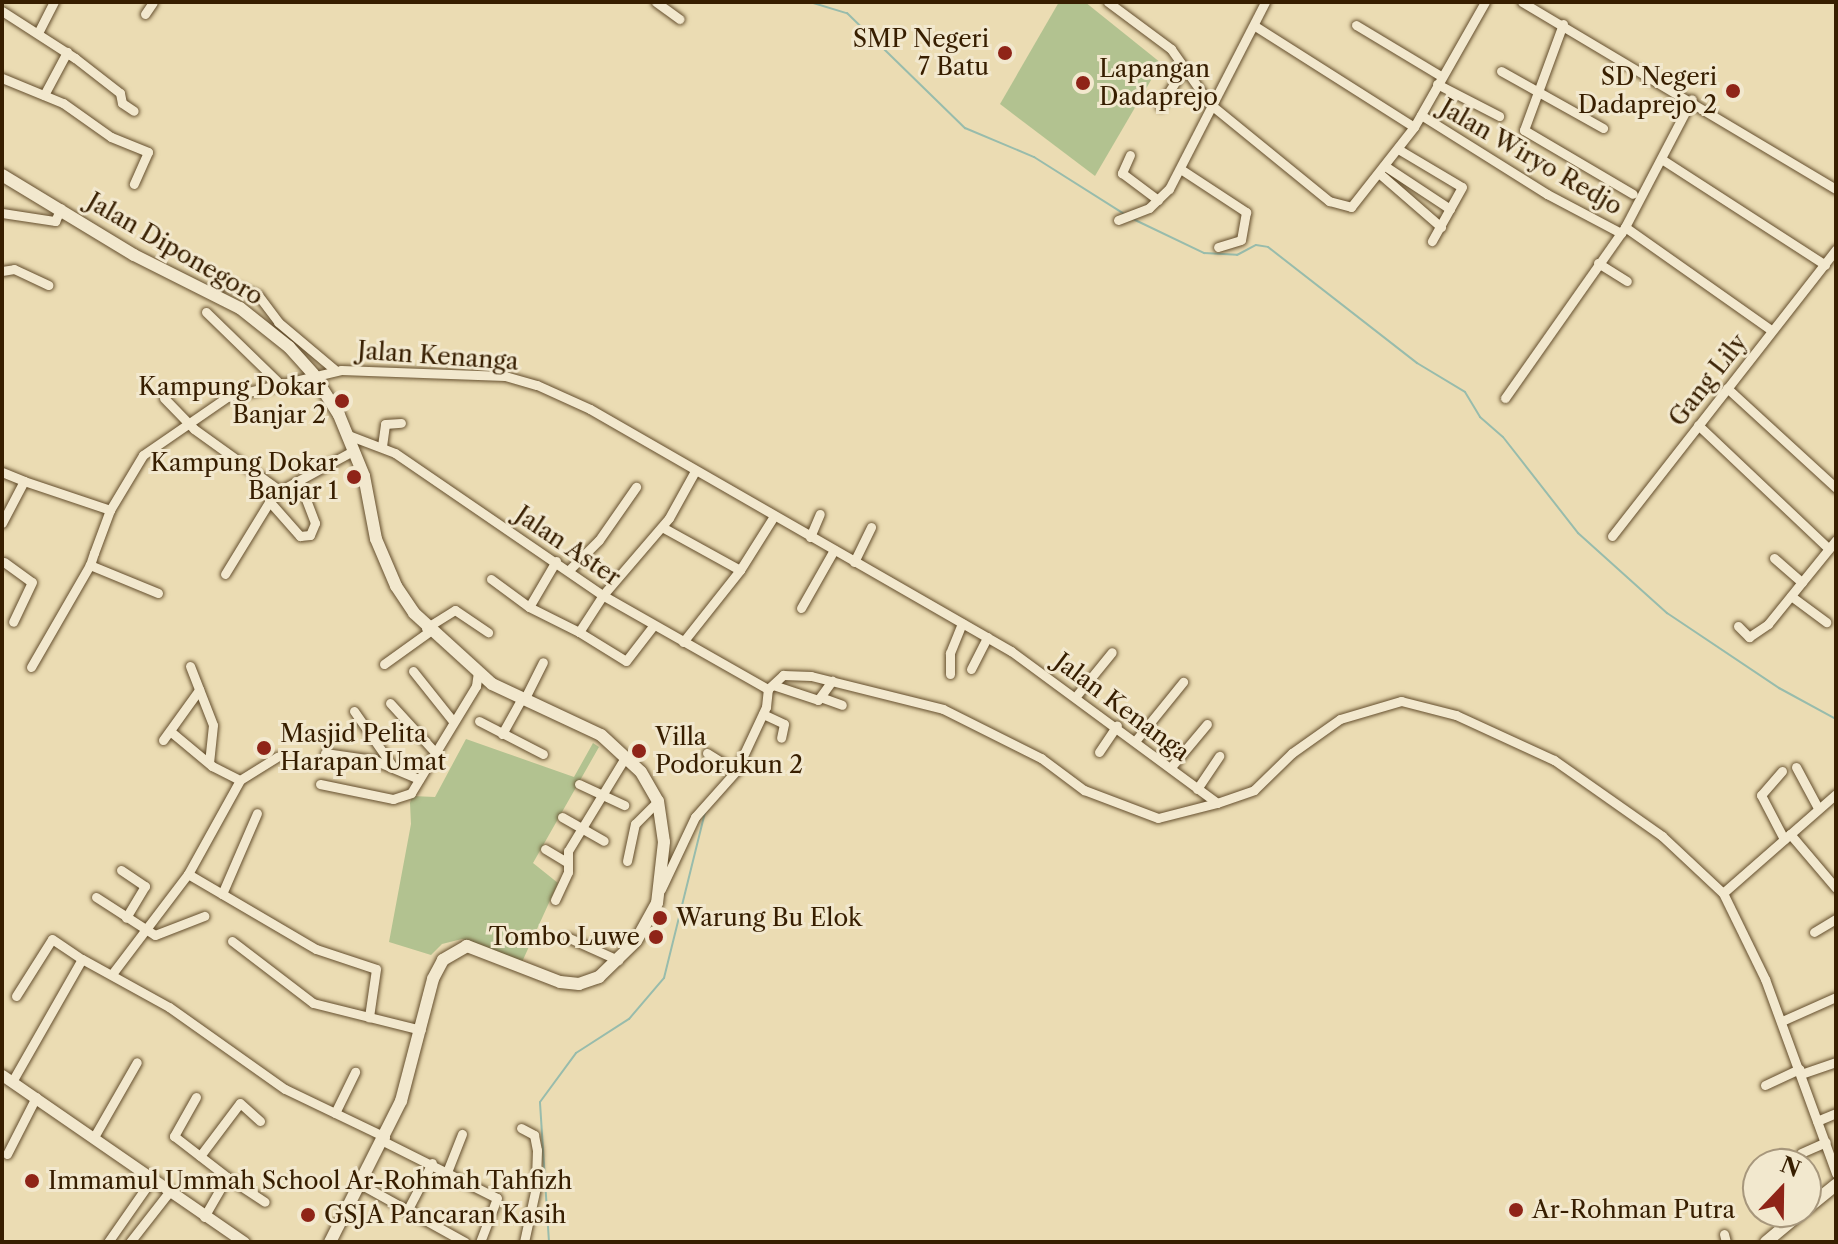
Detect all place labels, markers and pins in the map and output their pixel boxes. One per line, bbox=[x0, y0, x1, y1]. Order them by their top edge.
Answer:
place label: SMP Negeri 7 Batu bbox=[852, 25, 989, 81]
marker: SMP Negeri 7 Batu bbox=[996, 44, 1014, 62]
place label: Lapangan Dadaprejo bbox=[1099, 55, 1218, 111]
place label: SD Negeri Dadaprejo 2 bbox=[1578, 63, 1717, 119]
marker: Lapangan Dadaprejo bbox=[1074, 74, 1092, 92]
marker: SD Negeri Dadaprejo 2 bbox=[1724, 82, 1742, 100]
place label: Kampung Dokar Banjar 2 bbox=[138, 373, 326, 429]
marker: Kampung Dokar Banjar 2 bbox=[333, 392, 351, 410]
place label: Kampung Dokar Banjar 1 bbox=[150, 449, 338, 505]
marker: Kampung Dokar Banjar 1 bbox=[345, 468, 363, 486]
place label: Masjid Pelita Harapan Umat bbox=[280, 720, 446, 776]
place label: Villa Podorukun 2 bbox=[655, 723, 803, 779]
marker: Masjid Pelita Harapan Umat bbox=[255, 739, 273, 757]
marker: Villa Podorukun 2 bbox=[630, 742, 648, 760]
place label: Warung Bu Elok bbox=[676, 904, 862, 932]
marker: Warung Bu Elok bbox=[651, 909, 669, 927]
place label: Tombo Luwe bbox=[489, 923, 640, 951]
marker: Tombo Luwe bbox=[647, 928, 665, 946]
place label: Immamul Ummah School Ar-Rohmah Tahfizh bbox=[48, 1167, 574, 1195]
marker: Immamul Ummah School Ar-Rohmah Tahfizh bbox=[23, 1172, 41, 1190]
place label: Ar-Rohman Putra bbox=[1532, 1196, 1735, 1224]
place label: GSJA Pancaran Kasih bbox=[324, 1201, 567, 1229]
marker: Ar-Rohman Putra bbox=[1507, 1201, 1525, 1219]
marker: GSJA Pancaran Kasih bbox=[299, 1206, 317, 1224]

